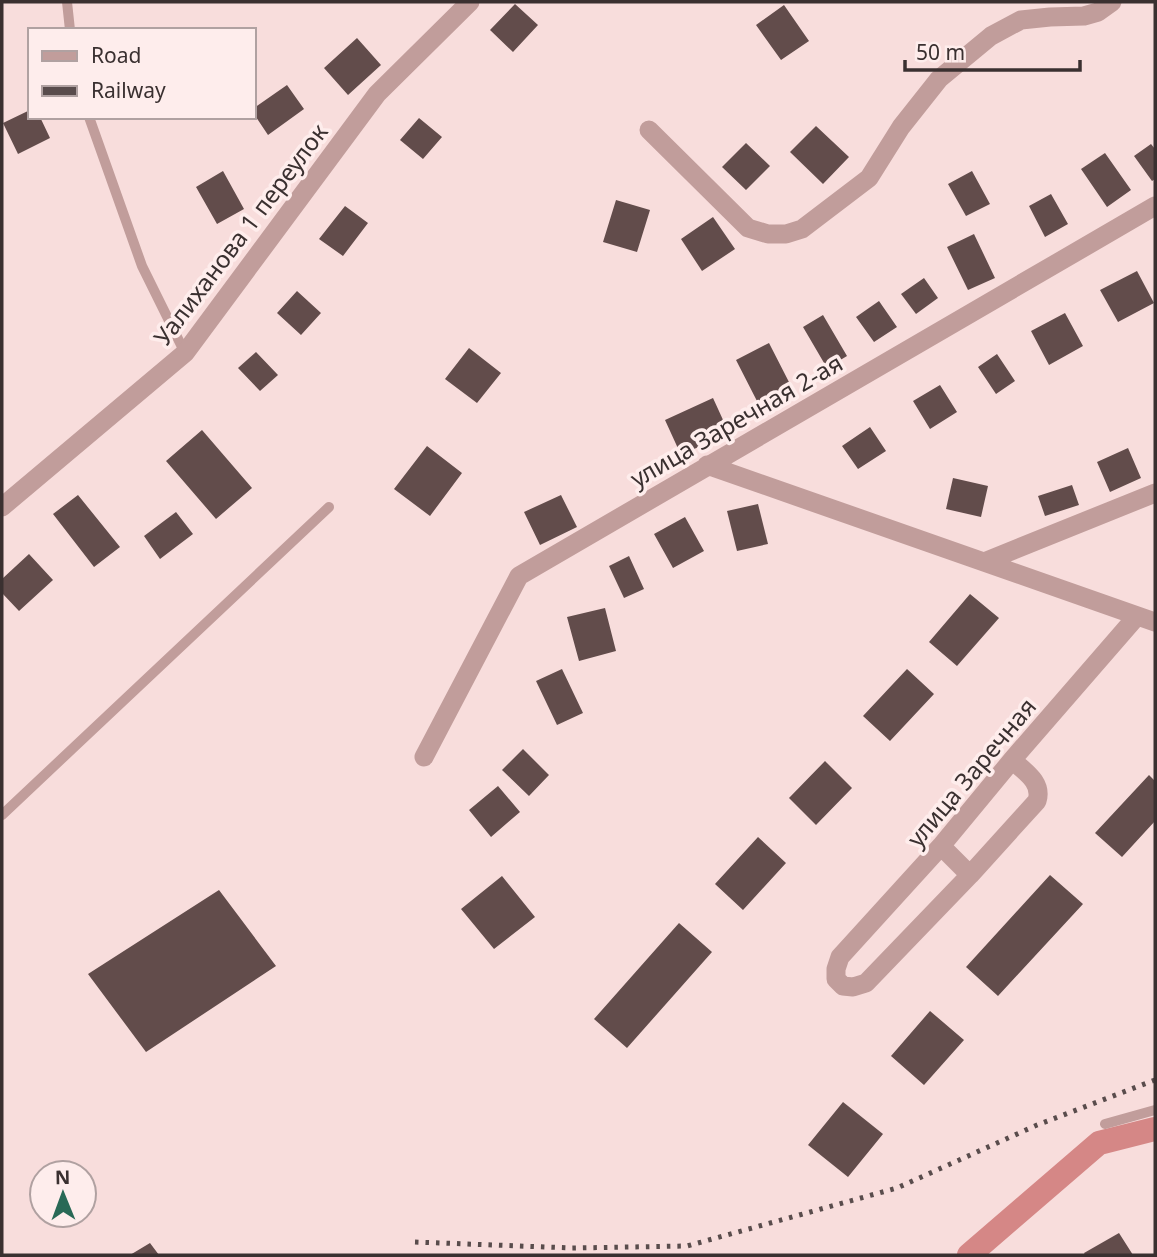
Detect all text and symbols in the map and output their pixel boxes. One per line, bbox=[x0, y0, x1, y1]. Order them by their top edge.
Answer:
legend bbox=[28, 28, 256, 119]
scale bar bbox=[905, 28, 1080, 72]
text: 50 m bbox=[916, 38, 965, 66]
text: Road bbox=[91, 41, 141, 69]
text: Railway bbox=[91, 76, 166, 104]
street label: Уалиханова 1 переулок bbox=[146, 116, 335, 352]
street label: улица Заречная 2-ая bbox=[624, 346, 848, 494]
street label: улица Заречная bbox=[899, 690, 1043, 854]
north arrow bbox=[28, 1159, 98, 1229]
text: N bbox=[55, 1164, 71, 1190]

